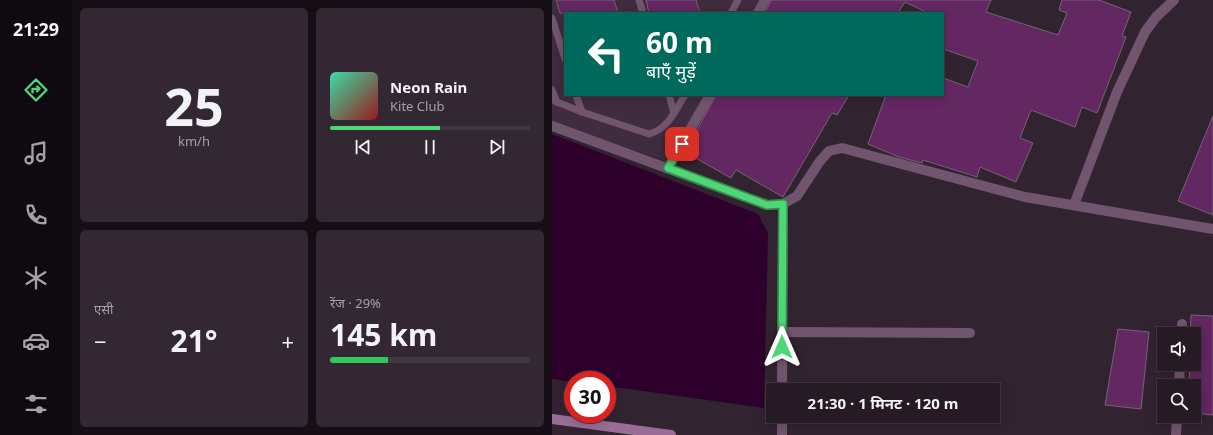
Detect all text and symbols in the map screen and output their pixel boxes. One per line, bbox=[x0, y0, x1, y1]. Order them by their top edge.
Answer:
text: 21:29 bbox=[13, 17, 59, 41]
text: 60 m bbox=[646, 23, 713, 61]
icon: left bbox=[580, 28, 632, 80]
text: बाएँ मुड़ें bbox=[646, 59, 696, 83]
text: 25 bbox=[164, 70, 224, 141]
icon: directions bbox=[22, 76, 50, 104]
text: Neon Rain bbox=[390, 77, 467, 97]
text: Kite Club bbox=[390, 97, 444, 115]
pin bbox=[665, 127, 699, 161]
text: km/h bbox=[178, 132, 210, 150]
icon: arrive bbox=[671, 133, 693, 155]
icon: previous bbox=[352, 136, 374, 158]
icon: pause bbox=[419, 136, 441, 158]
icon: next bbox=[486, 136, 508, 158]
icon: music bbox=[22, 139, 50, 167]
icon: phone bbox=[22, 201, 50, 229]
icon: climate bbox=[22, 264, 50, 292]
text: रेंज · 29% bbox=[330, 294, 381, 312]
text: एसी bbox=[94, 300, 113, 318]
text: 145 km bbox=[330, 314, 437, 355]
text: 21° bbox=[170, 320, 218, 361]
text: − bbox=[94, 326, 107, 356]
text: + bbox=[281, 326, 294, 356]
position arrow bbox=[761, 326, 803, 368]
icon: car bbox=[22, 327, 50, 355]
map controls bbox=[1157, 327, 1201, 423]
button: sound bbox=[1157, 327, 1201, 371]
speed limit sign: 30 bbox=[564, 371, 616, 423]
button: search bbox=[1157, 379, 1201, 423]
icon: filters bbox=[22, 390, 50, 418]
text: 21:30 · 1 मिनट · 120 m bbox=[808, 393, 958, 413]

